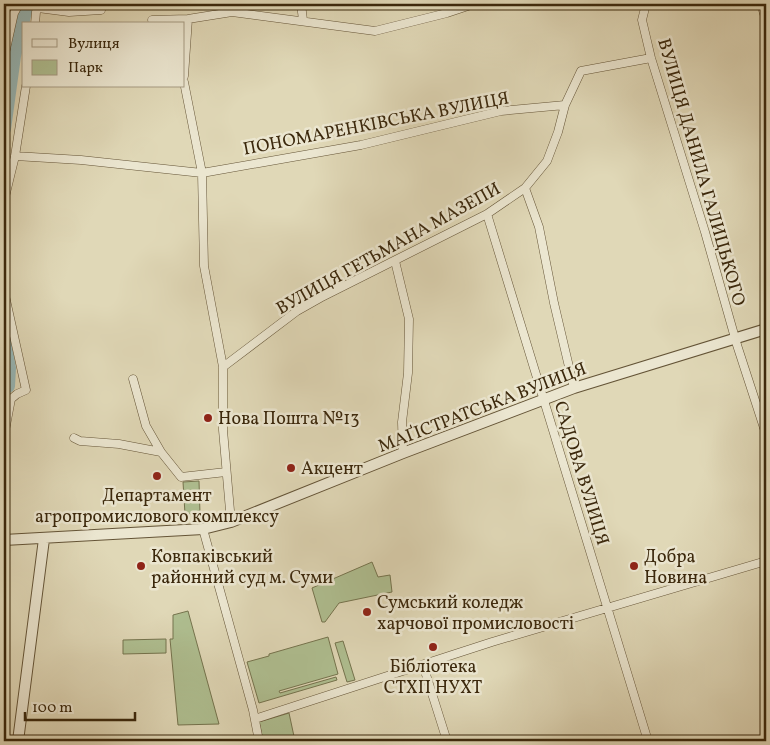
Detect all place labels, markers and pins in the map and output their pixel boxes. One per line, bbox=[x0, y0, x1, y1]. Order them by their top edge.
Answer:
place label: Нова Пошта №13 bbox=[218, 407, 359, 432]
marker: Нова Пошта №13 bbox=[202, 412, 214, 424]
place label: Акцент bbox=[301, 457, 363, 482]
marker: Акцент bbox=[285, 462, 297, 474]
marker: Департамент агропромислового комплексу bbox=[151, 470, 163, 482]
place label: Департамент агропромислового комплексу bbox=[35, 484, 279, 530]
place label: Ковпаківський районний суд м. Суми bbox=[151, 545, 333, 591]
place label: Добра Новина bbox=[644, 545, 707, 591]
marker: Ковпаківський районний суд м. Суми bbox=[135, 560, 147, 572]
marker: Добра Новина bbox=[628, 560, 640, 572]
place label: Сумський коледж харчової промисловості bbox=[377, 591, 574, 637]
marker: Сумський коледж харчової промисловості bbox=[361, 606, 373, 618]
marker: Бібліотека СТХП НУХТ bbox=[427, 641, 439, 653]
place label: Бібліотека СТХП НУХТ bbox=[384, 655, 483, 701]

